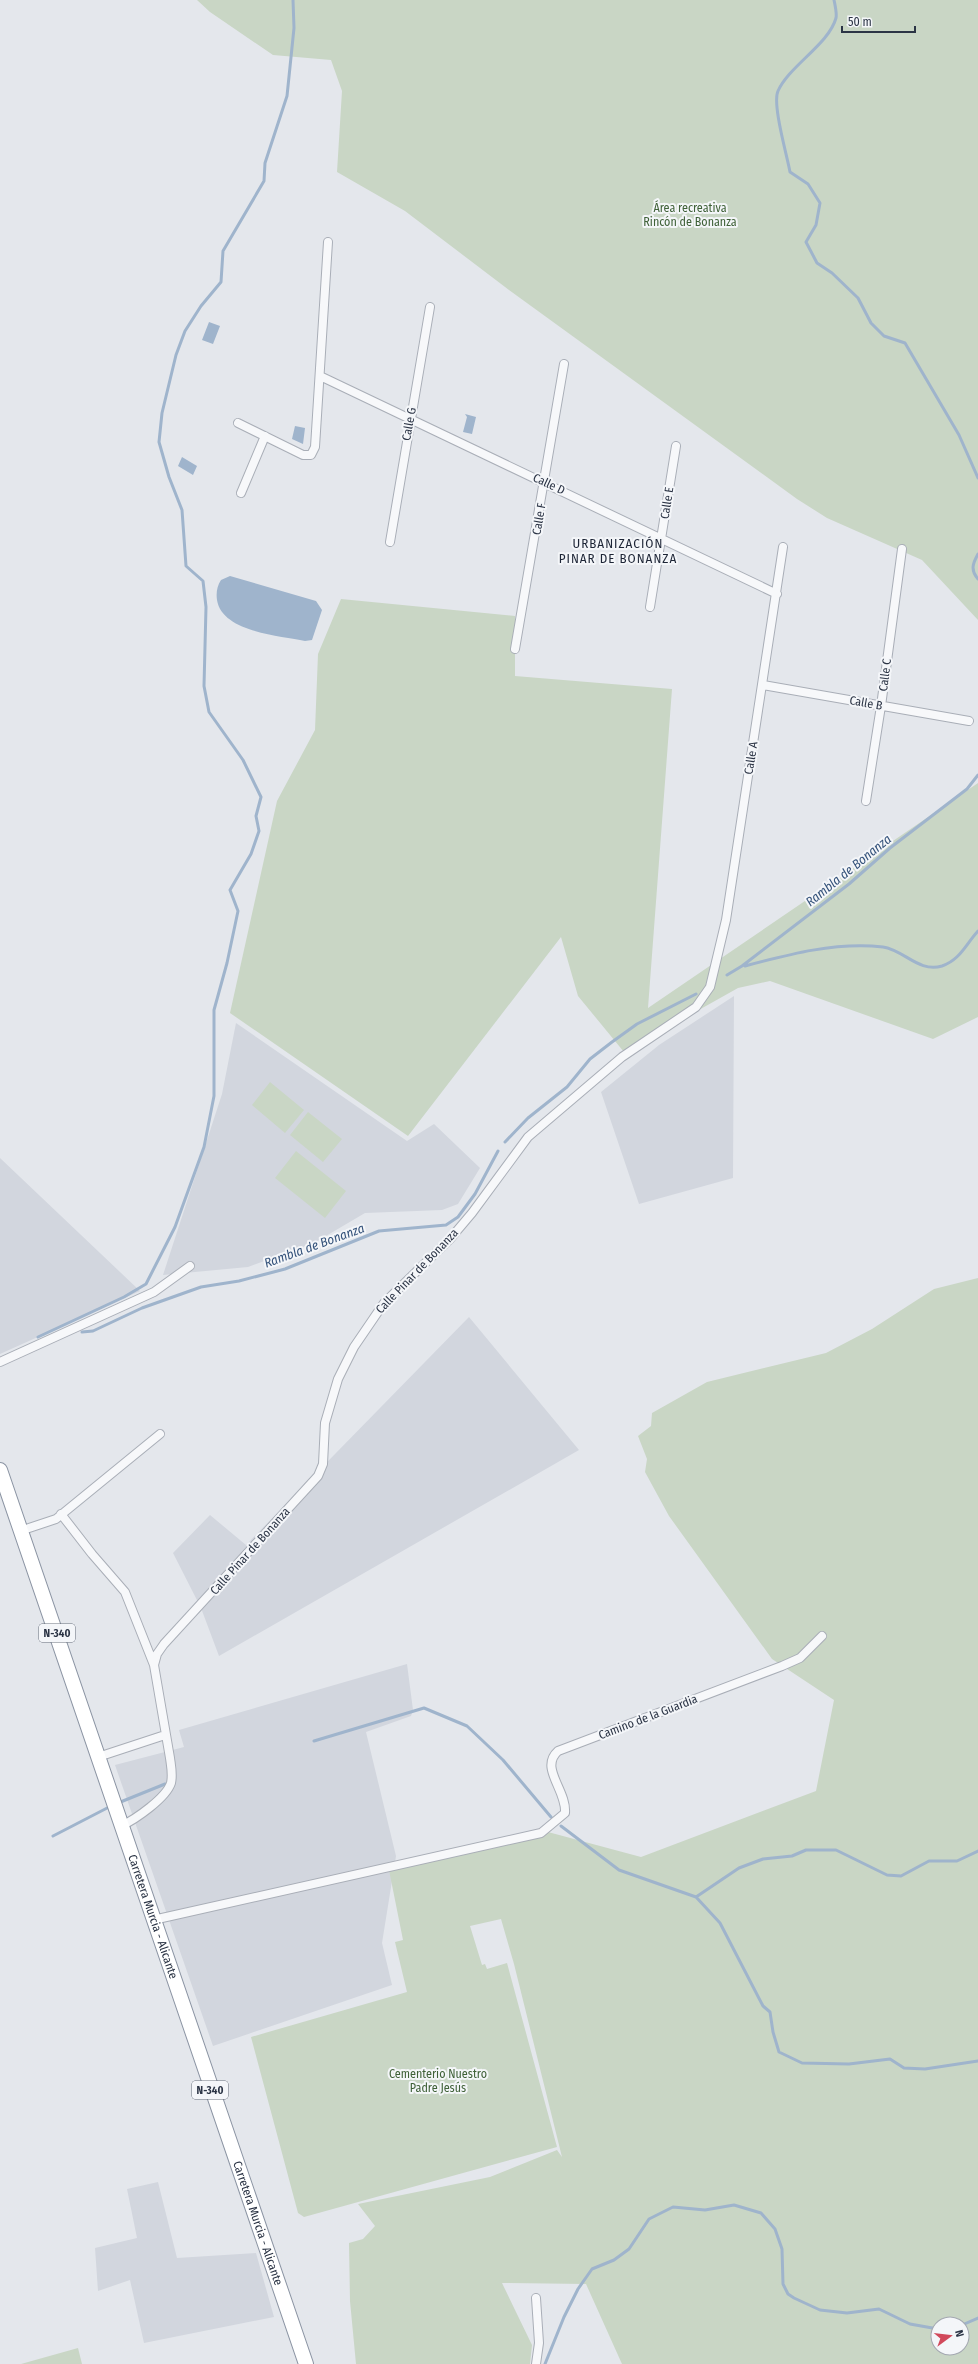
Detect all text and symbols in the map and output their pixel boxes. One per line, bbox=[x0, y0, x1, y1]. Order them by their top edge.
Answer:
scale bar bbox=[842, 8, 915, 34]
text: 50 m bbox=[848, 15, 872, 29]
park label: Área recreativa Rincón de Bonanza bbox=[643, 200, 737, 229]
street label: Calle G bbox=[399, 406, 419, 442]
street label: Calle D bbox=[531, 471, 567, 497]
street label: Calle E bbox=[658, 486, 677, 520]
street label: Calle F bbox=[529, 501, 549, 536]
district label: URBANIZACIÓN PINAR DE BONANZA bbox=[559, 536, 677, 566]
street label: Calle C bbox=[876, 658, 894, 692]
street label: Calle B bbox=[848, 693, 884, 713]
street label: Calle A bbox=[741, 740, 761, 775]
water label: Rambla de Bonanza bbox=[803, 831, 894, 909]
water label: Rambla de Bonanza bbox=[262, 1220, 367, 1271]
street label: Calle Pinar de Bonanza bbox=[373, 1226, 461, 1316]
street label: Calle Pinar de Bonanza bbox=[207, 1504, 293, 1597]
road number: N-340 bbox=[39, 1624, 75, 1642]
street label: Camino de la Guardia bbox=[597, 1692, 700, 1742]
street label: Carretera Murcia - Alicante bbox=[125, 1853, 181, 1981]
park label: Cementerio Nuestro Padre Jesús bbox=[389, 2067, 487, 2095]
road number: N-340 bbox=[192, 2081, 228, 2099]
street label: Carretera Murcia - Alicante bbox=[230, 2159, 286, 2287]
north arrow bbox=[930, 2316, 970, 2356]
text: N bbox=[952, 2329, 966, 2338]

